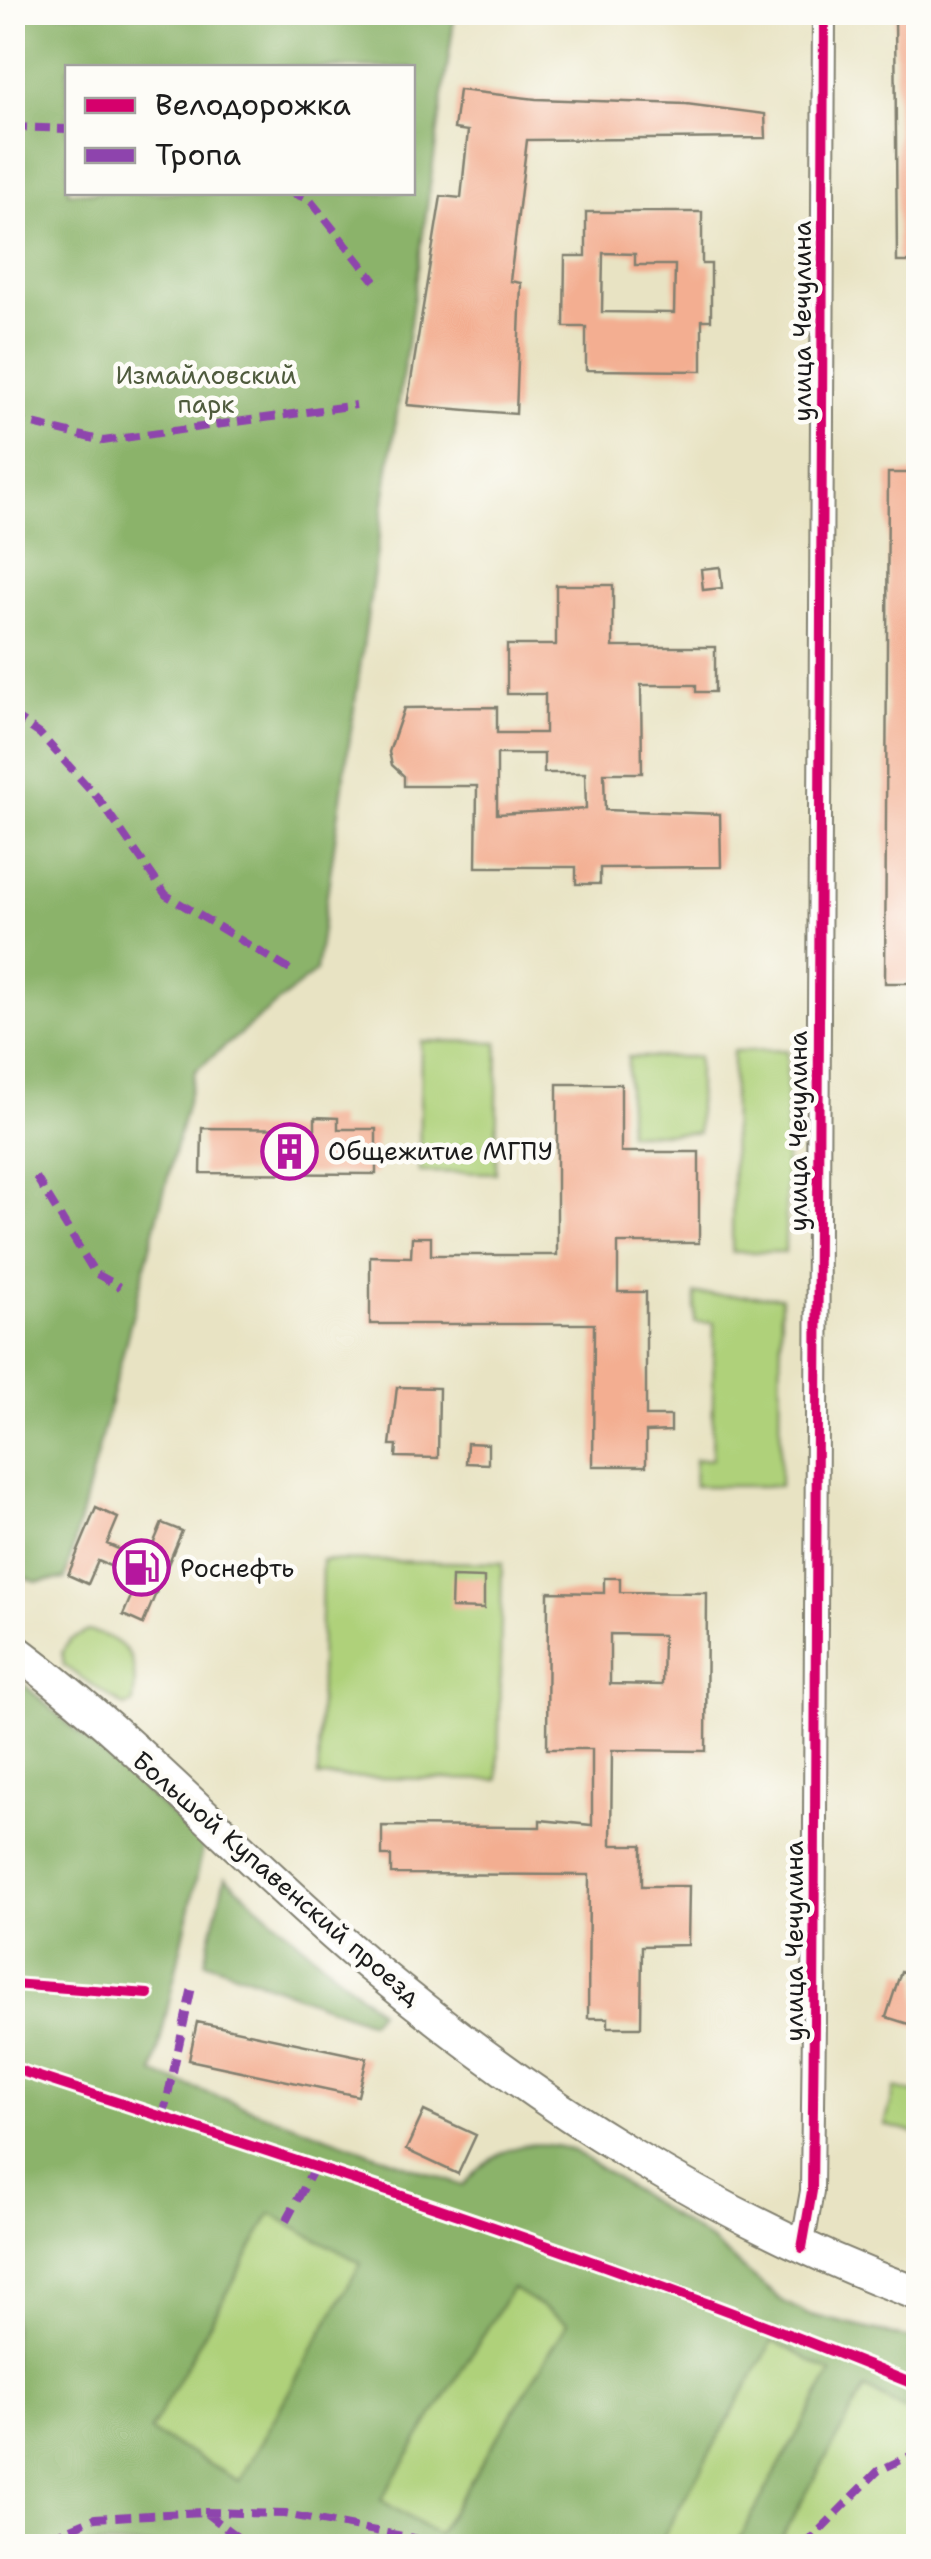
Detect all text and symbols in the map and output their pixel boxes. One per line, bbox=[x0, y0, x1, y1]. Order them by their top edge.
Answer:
legend bbox=[65, 65, 415, 195]
text: Велодорожка bbox=[155, 84, 351, 125]
text: Тропа bbox=[155, 134, 242, 175]
street label: улица Чечулина bbox=[785, 220, 819, 421]
park label: Измайловский парк bbox=[115, 358, 297, 421]
street label: улица Чечулина bbox=[781, 1030, 815, 1231]
building icon: Общежитие МГПУ bbox=[259, 1121, 319, 1181]
place label: Общежитие МГПУ bbox=[328, 1134, 553, 1168]
fuel station icon: Роснефть bbox=[111, 1538, 171, 1598]
place label: Роснефть bbox=[180, 1551, 294, 1585]
street label: Большой Купавенский проезд bbox=[125, 1743, 429, 2013]
street label: улица Чечулина bbox=[777, 1840, 811, 2041]

